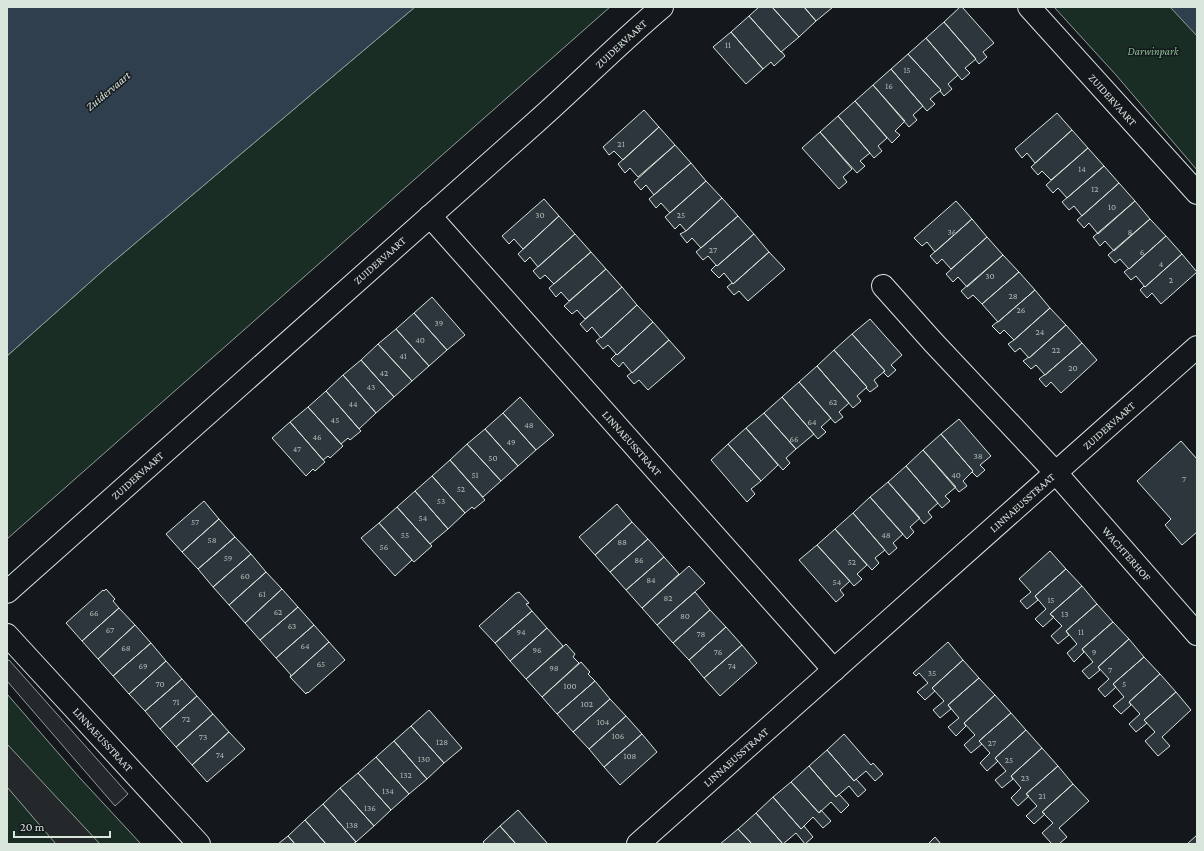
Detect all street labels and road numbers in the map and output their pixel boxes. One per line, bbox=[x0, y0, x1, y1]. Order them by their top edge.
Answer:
street label: ZUIDERVAART bbox=[593, 17, 649, 70]
street label: ZUIDERVAART bbox=[1086, 71, 1139, 128]
street label: ZUIDERVAART bbox=[351, 234, 408, 286]
street label: ZUIDERVAART bbox=[1080, 399, 1137, 452]
street label: LINNAEUSSTRAAT bbox=[600, 408, 664, 478]
street label: ZUIDERVAART bbox=[109, 449, 166, 502]
street label: LINNAEUSSTRAAT bbox=[987, 470, 1057, 534]
street label: WACHTERHOF bbox=[1100, 524, 1154, 584]
street label: LINNAEUSSTRAAT bbox=[71, 705, 135, 774]
street label: LINNAEUSSTRAAT bbox=[701, 725, 771, 789]

